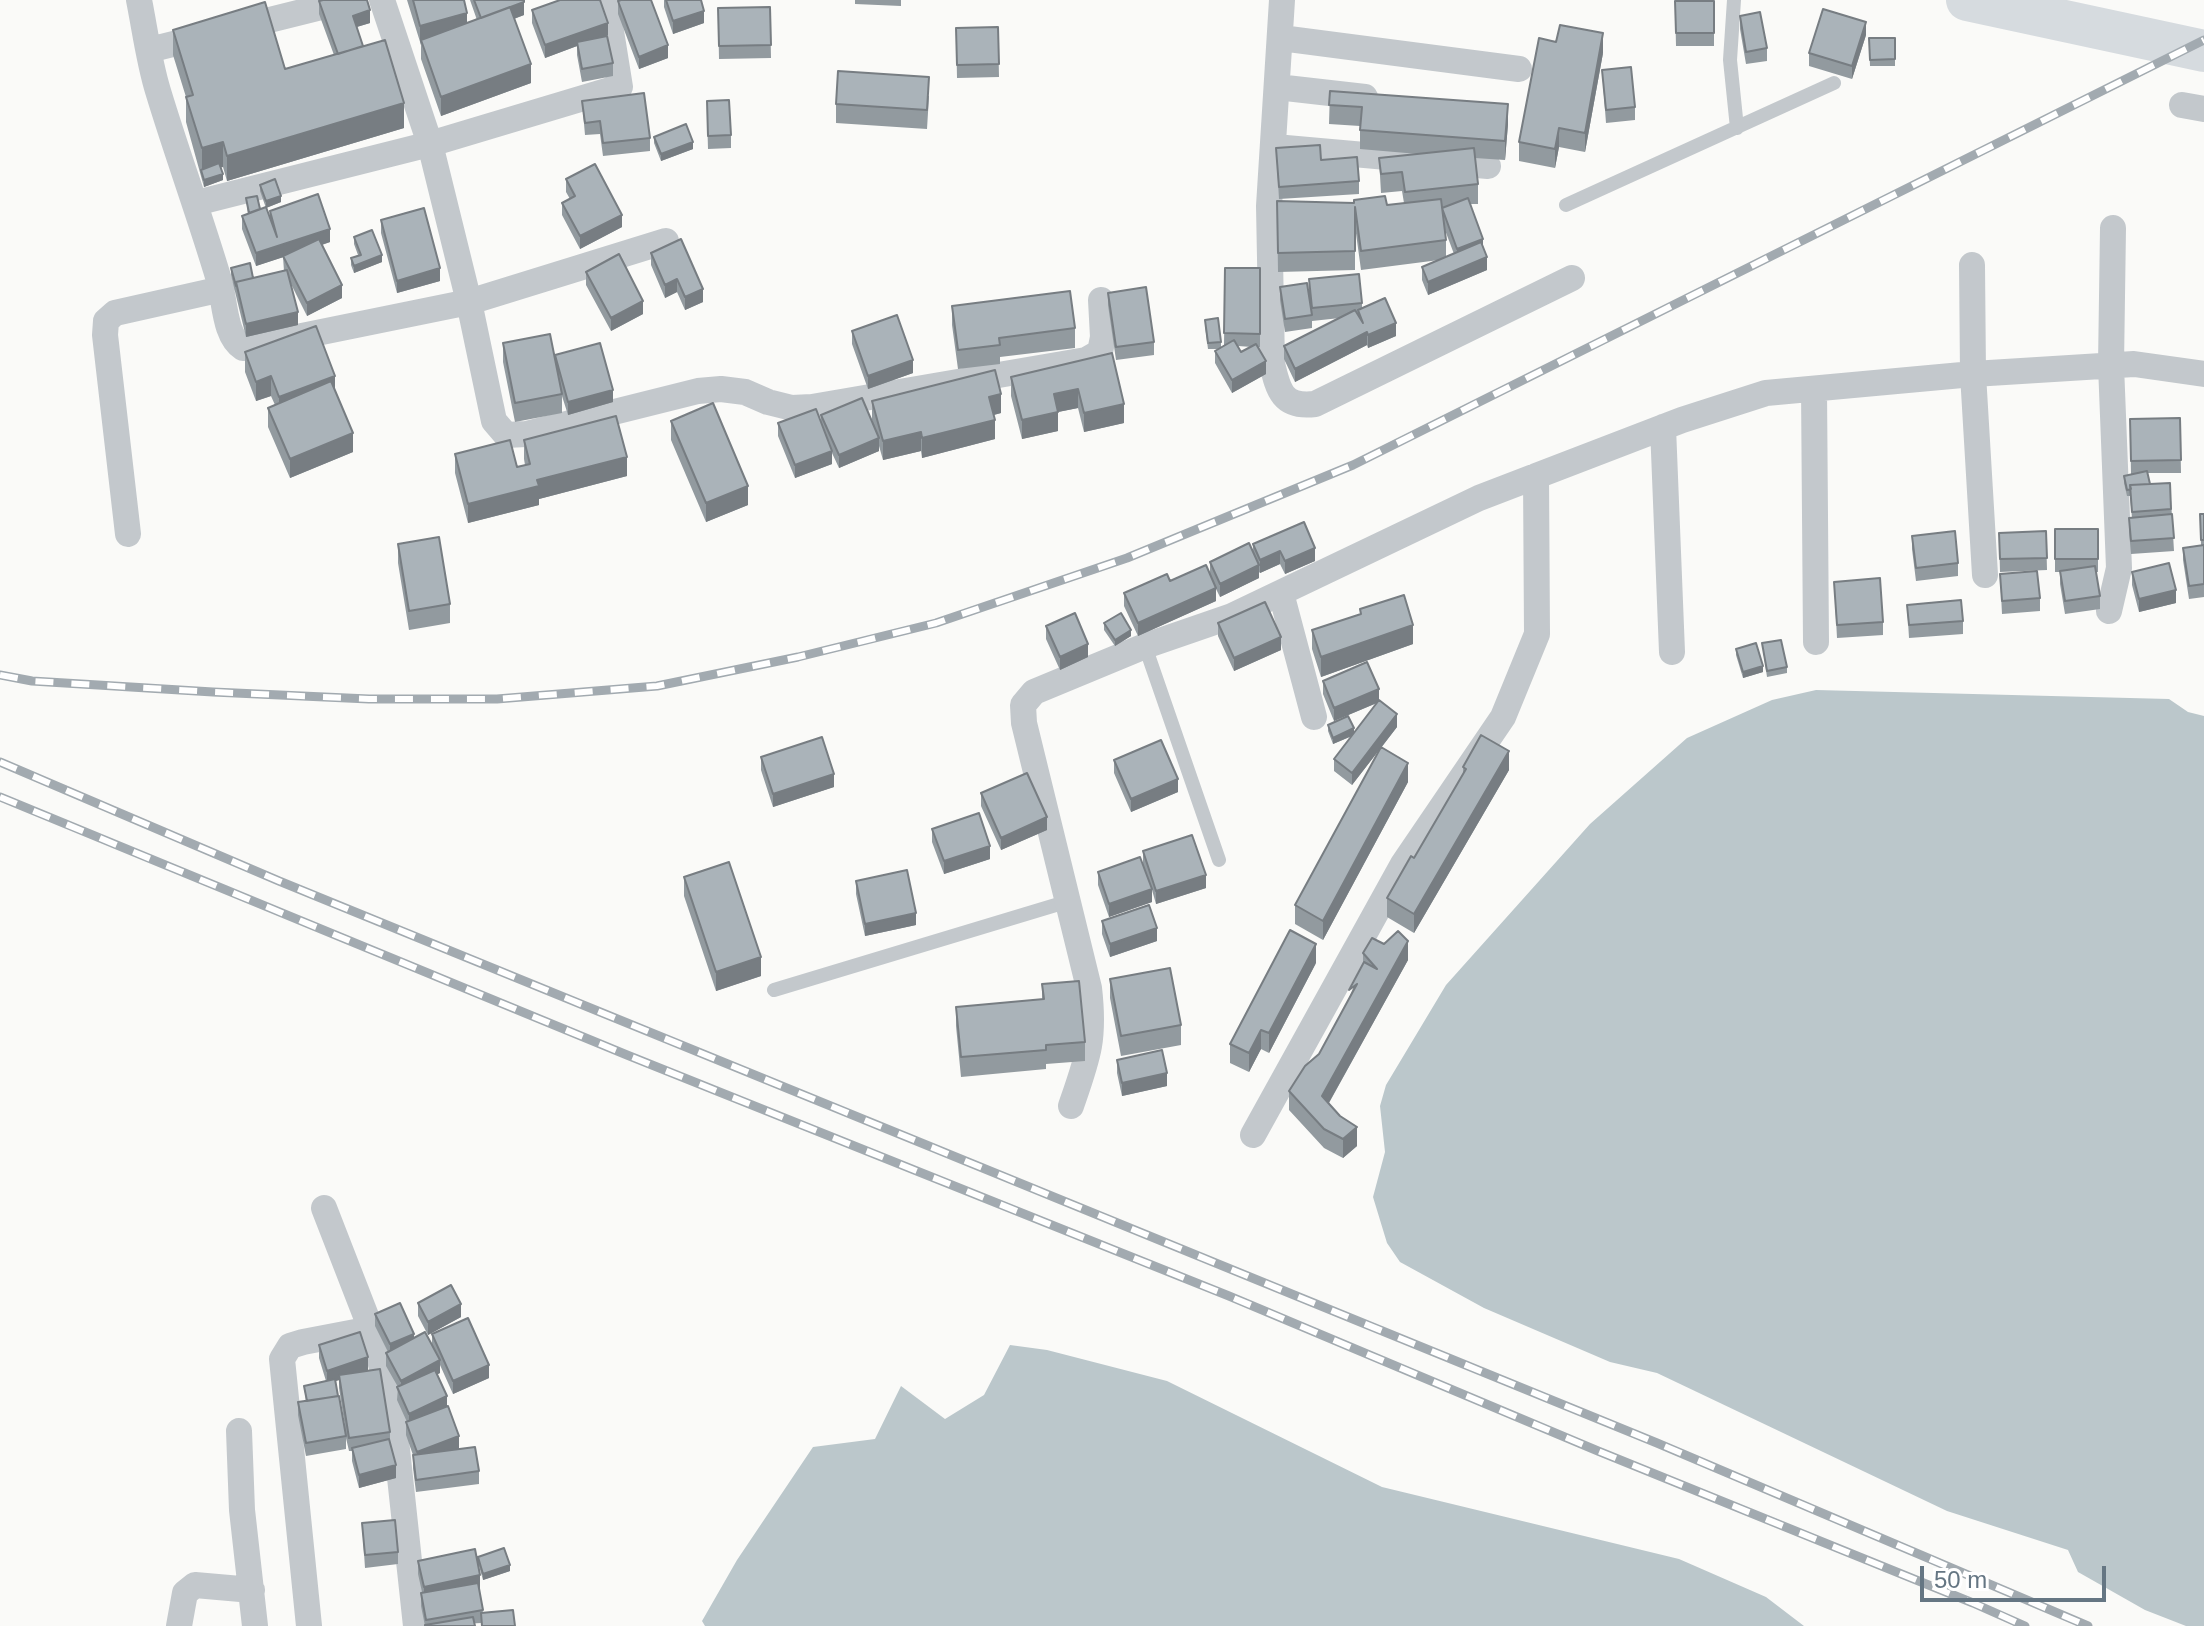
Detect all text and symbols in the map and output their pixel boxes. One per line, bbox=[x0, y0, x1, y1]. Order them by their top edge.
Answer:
scale bar bbox=[1924, 1550, 2110, 1600]
text: 50 m bbox=[1934, 1566, 1987, 1593]

